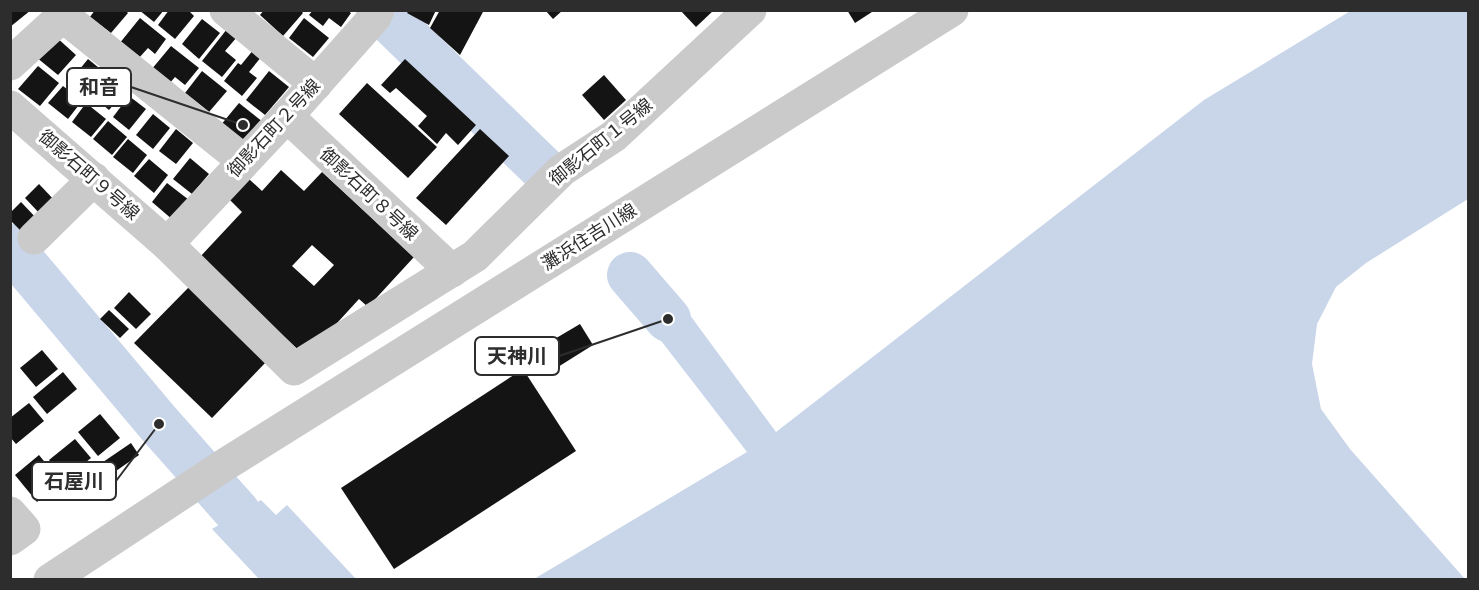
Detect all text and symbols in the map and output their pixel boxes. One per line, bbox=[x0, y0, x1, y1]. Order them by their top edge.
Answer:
callout: 和音 bbox=[67, 68, 131, 106]
text: 和音 bbox=[79, 74, 119, 100]
street label: 御影石町２号線 bbox=[222, 74, 325, 182]
street label: 御影石町１号線 bbox=[544, 93, 657, 190]
street label: 御影石町９号線 bbox=[34, 125, 144, 225]
street label: 御影石町８号線 bbox=[315, 142, 423, 245]
street label: 灘浜住吉川線 bbox=[537, 198, 641, 275]
callout: 天神川 bbox=[475, 337, 559, 375]
text: 天神川 bbox=[487, 343, 547, 369]
callout: 石屋川 bbox=[32, 462, 116, 500]
text: 石屋川 bbox=[44, 468, 104, 494]

